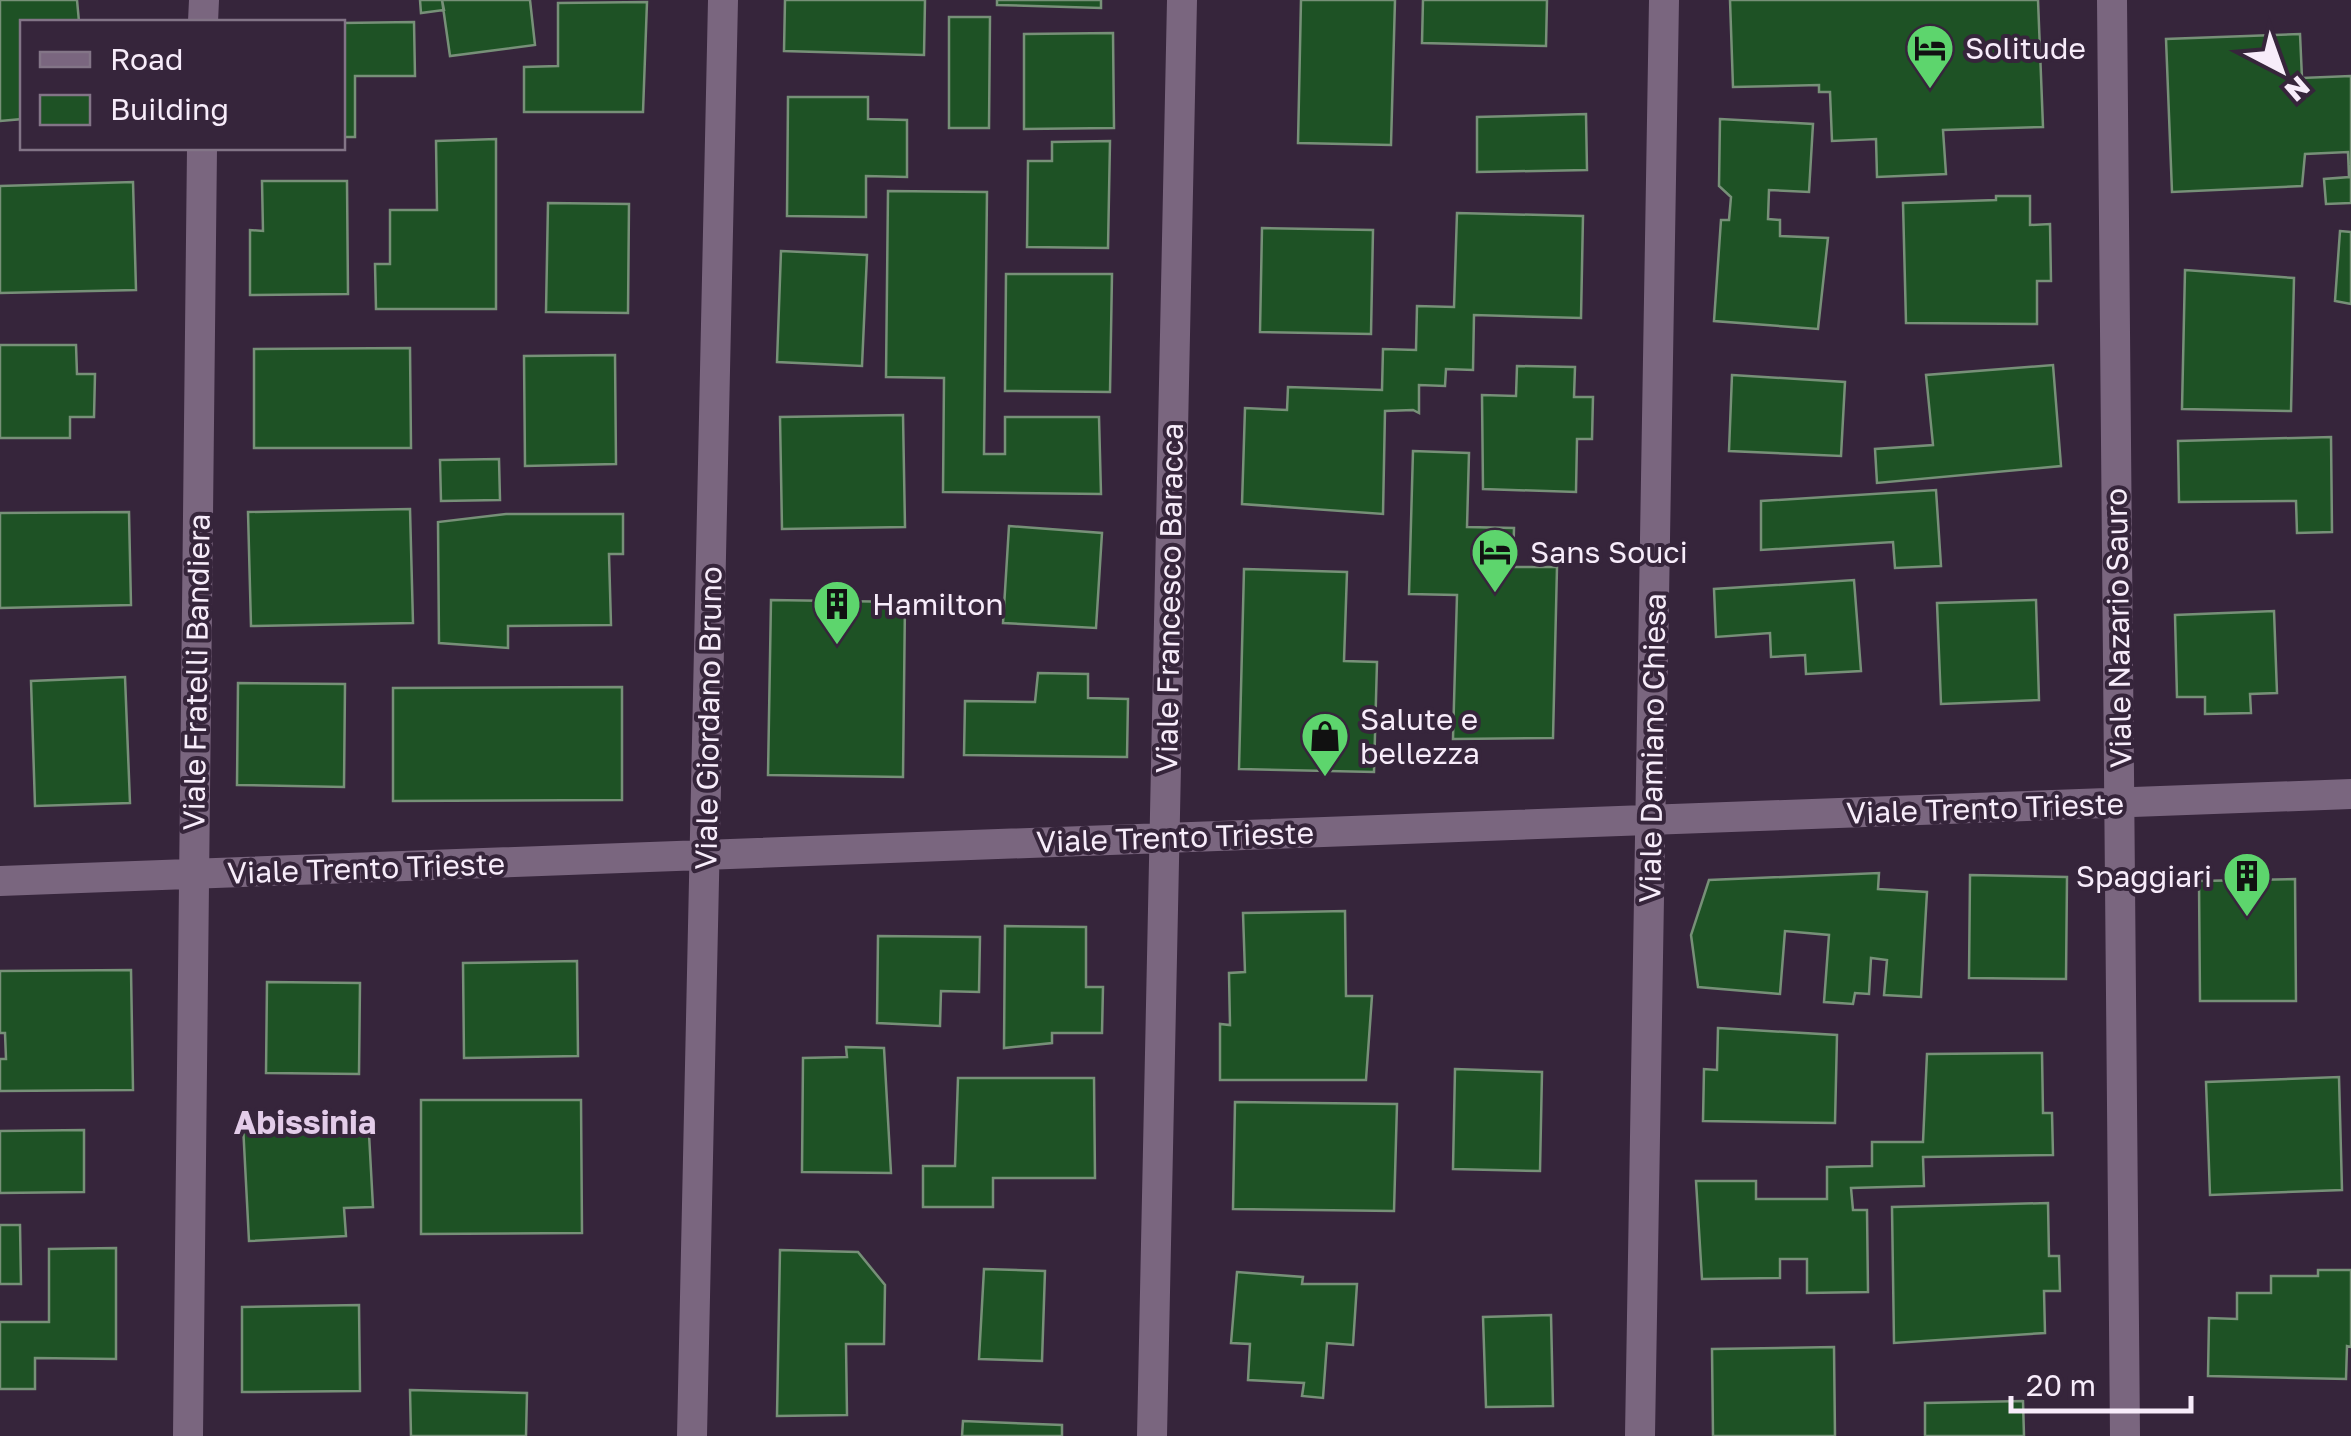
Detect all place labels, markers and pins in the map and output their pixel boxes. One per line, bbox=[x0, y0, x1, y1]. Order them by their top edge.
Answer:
hotel icon: Solitude bbox=[1904, 22, 1956, 90]
place label: Solitude bbox=[1965, 30, 2086, 66]
hotel icon: Sans Souci bbox=[1469, 526, 1521, 594]
place label: Sans Souci bbox=[1530, 534, 1688, 570]
building icon: Hamilton bbox=[811, 578, 863, 646]
place label: Hamilton bbox=[872, 586, 1004, 622]
place label: Salute e bellezza bbox=[1360, 701, 1480, 771]
shop icon: Salute e bellezza bbox=[1299, 710, 1351, 778]
building icon: Spaggiari bbox=[2221, 850, 2273, 918]
place label: Spaggiari bbox=[2076, 858, 2212, 894]

